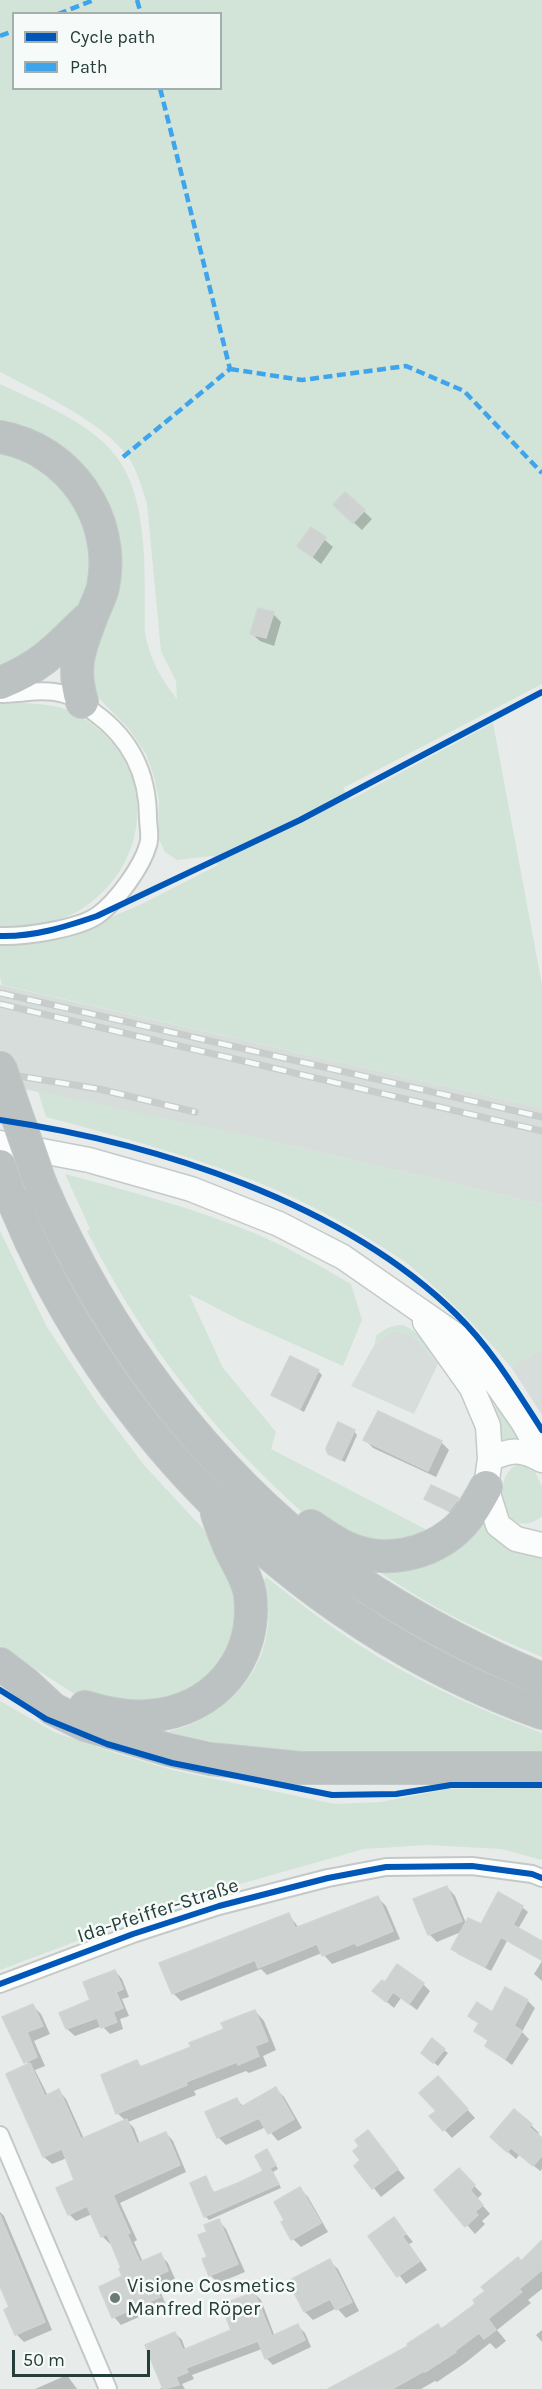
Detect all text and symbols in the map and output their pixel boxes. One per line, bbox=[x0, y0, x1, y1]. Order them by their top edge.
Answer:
legend bbox=[12, 12, 222, 90]
text: Cycle path bbox=[70, 26, 155, 48]
text: Path bbox=[70, 56, 108, 78]
street label: Ida-Pfeiffer-Straße bbox=[74, 1874, 242, 1948]
place label: Visione Cosmetics Manfred Röper bbox=[127, 2274, 296, 2321]
marker: Visione Cosmetics Manfred Röper bbox=[108, 2291, 122, 2305]
scale bar bbox=[15, 2338, 153, 2376]
text: 50 m bbox=[23, 2349, 65, 2371]

